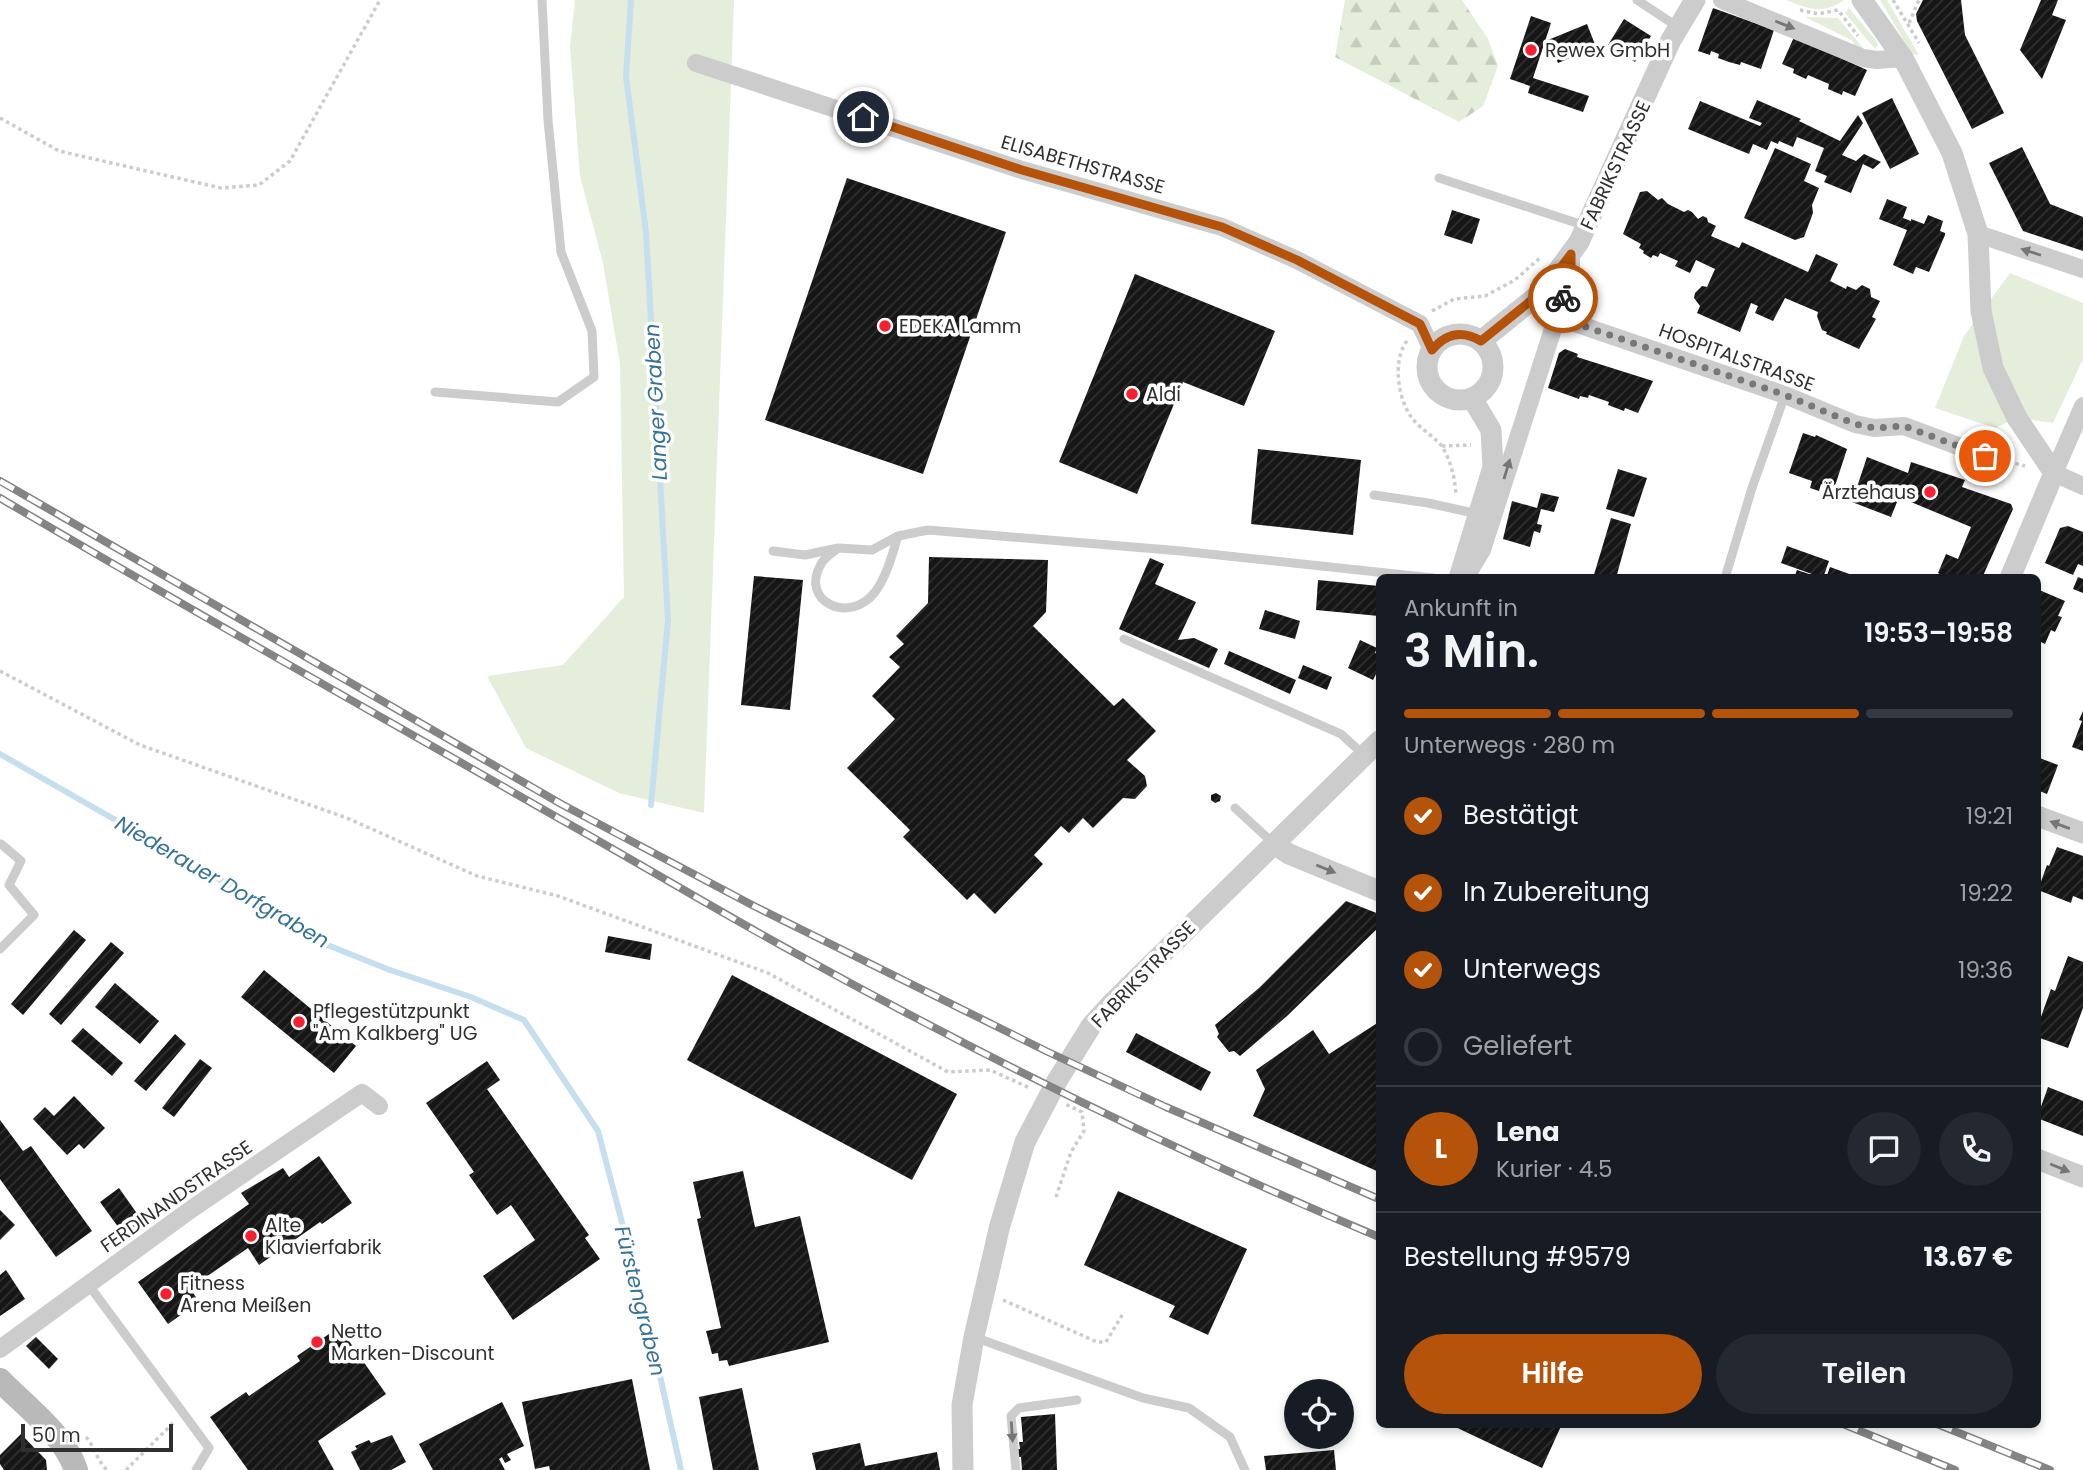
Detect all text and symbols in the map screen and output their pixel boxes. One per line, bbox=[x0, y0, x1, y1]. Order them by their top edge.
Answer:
one-way arrow bbox=[1775, 20, 1796, 31]
place label: Rewex GmbH bbox=[1545, 37, 1670, 64]
marker: Rewex GmbH bbox=[1523, 42, 1539, 58]
pin bbox=[833, 87, 893, 147]
street label: FABRIKSTRASSE bbox=[1574, 96, 1657, 234]
icon: home bbox=[844, 98, 882, 136]
street label: ELISABETHSTRASSE bbox=[998, 128, 1168, 201]
one-way arrow bbox=[2020, 246, 2041, 256]
courier bbox=[1528, 263, 1598, 333]
icon: bike bbox=[1544, 279, 1582, 317]
place label: EDEKA Lamm bbox=[899, 313, 1021, 340]
street label: HOSPITALSTRASSE bbox=[1655, 317, 1819, 398]
marker: EDEKA Lamm bbox=[877, 318, 893, 334]
water label: Langer Graben bbox=[637, 323, 674, 481]
place label: Aldi bbox=[1146, 381, 1181, 408]
marker: Aldi bbox=[1124, 386, 1140, 402]
pin bbox=[1955, 426, 2015, 486]
icon: bag bbox=[1966, 437, 2004, 475]
one-way arrow bbox=[1503, 458, 1513, 479]
place label: Ärztehaus bbox=[1822, 479, 1916, 506]
marker: Ärztehaus bbox=[1922, 484, 1938, 500]
text: Ankunft in bbox=[1404, 592, 1518, 624]
text: 19:53–19:58 bbox=[1864, 615, 2013, 651]
text: 3 Min. bbox=[1404, 619, 1539, 683]
text: Unterwegs · 280 m bbox=[1404, 729, 1615, 761]
icon: check bbox=[1404, 797, 1442, 835]
text: Bestätigt bbox=[1463, 797, 1579, 833]
text: 19:21 bbox=[1966, 800, 2013, 832]
water label: Niederauer Dorfgraben bbox=[110, 808, 335, 955]
one-way arrow bbox=[2049, 819, 2070, 830]
one-way arrow bbox=[1315, 863, 1336, 874]
icon: check bbox=[1404, 874, 1442, 912]
text: In Zubereitung bbox=[1463, 874, 1650, 910]
text: 19:22 bbox=[1960, 877, 2013, 909]
street label: FABRIKSTRASSE bbox=[1085, 915, 1202, 1034]
icon: check bbox=[1404, 951, 1442, 989]
text: Unterwegs bbox=[1463, 951, 1601, 987]
text: 19:36 bbox=[1958, 954, 2013, 986]
place label: Pflegestützpunkt "Am Kalkberg" UG bbox=[313, 998, 477, 1047]
marker: Pflegestützpunkt "Am Kalkberg" UG bbox=[291, 1014, 307, 1030]
text: Geliefert bbox=[1463, 1028, 1572, 1064]
button: chat bbox=[1847, 1112, 1921, 1186]
button: phone bbox=[1939, 1112, 2013, 1186]
text: Lena bbox=[1496, 1114, 1560, 1150]
text: L bbox=[1435, 1131, 1447, 1167]
street label: FERDINANDSTRASSE bbox=[95, 1134, 258, 1259]
text: Kurier · 4.5 bbox=[1496, 1153, 1612, 1185]
one-way arrow bbox=[2050, 1163, 2071, 1174]
place label: Alte Klavierfabrik bbox=[265, 1212, 382, 1261]
water label: Fürstengraben bbox=[608, 1223, 673, 1379]
marker: Alte Klavierfabrik bbox=[243, 1228, 259, 1244]
text: Bestellung #9579 bbox=[1404, 1239, 1631, 1275]
text: 13.67 € bbox=[1923, 1239, 2013, 1275]
place label: Fitness Arena Meißen bbox=[180, 1270, 311, 1319]
marker: Fitness Arena Meißen bbox=[158, 1286, 174, 1302]
place label: Netto Marken-Discount bbox=[331, 1318, 495, 1367]
marker: Netto Marken-Discount bbox=[309, 1334, 325, 1350]
button: Hilfe bbox=[1404, 1334, 1702, 1414]
button: Teilen bbox=[1716, 1334, 2013, 1414]
map controls bbox=[1284, 1379, 1354, 1449]
button: locate bbox=[1284, 1379, 1354, 1449]
scale bar bbox=[21, 1421, 173, 1453]
text: 50 m bbox=[32, 1422, 81, 1449]
one-way arrow bbox=[1007, 1422, 1018, 1444]

